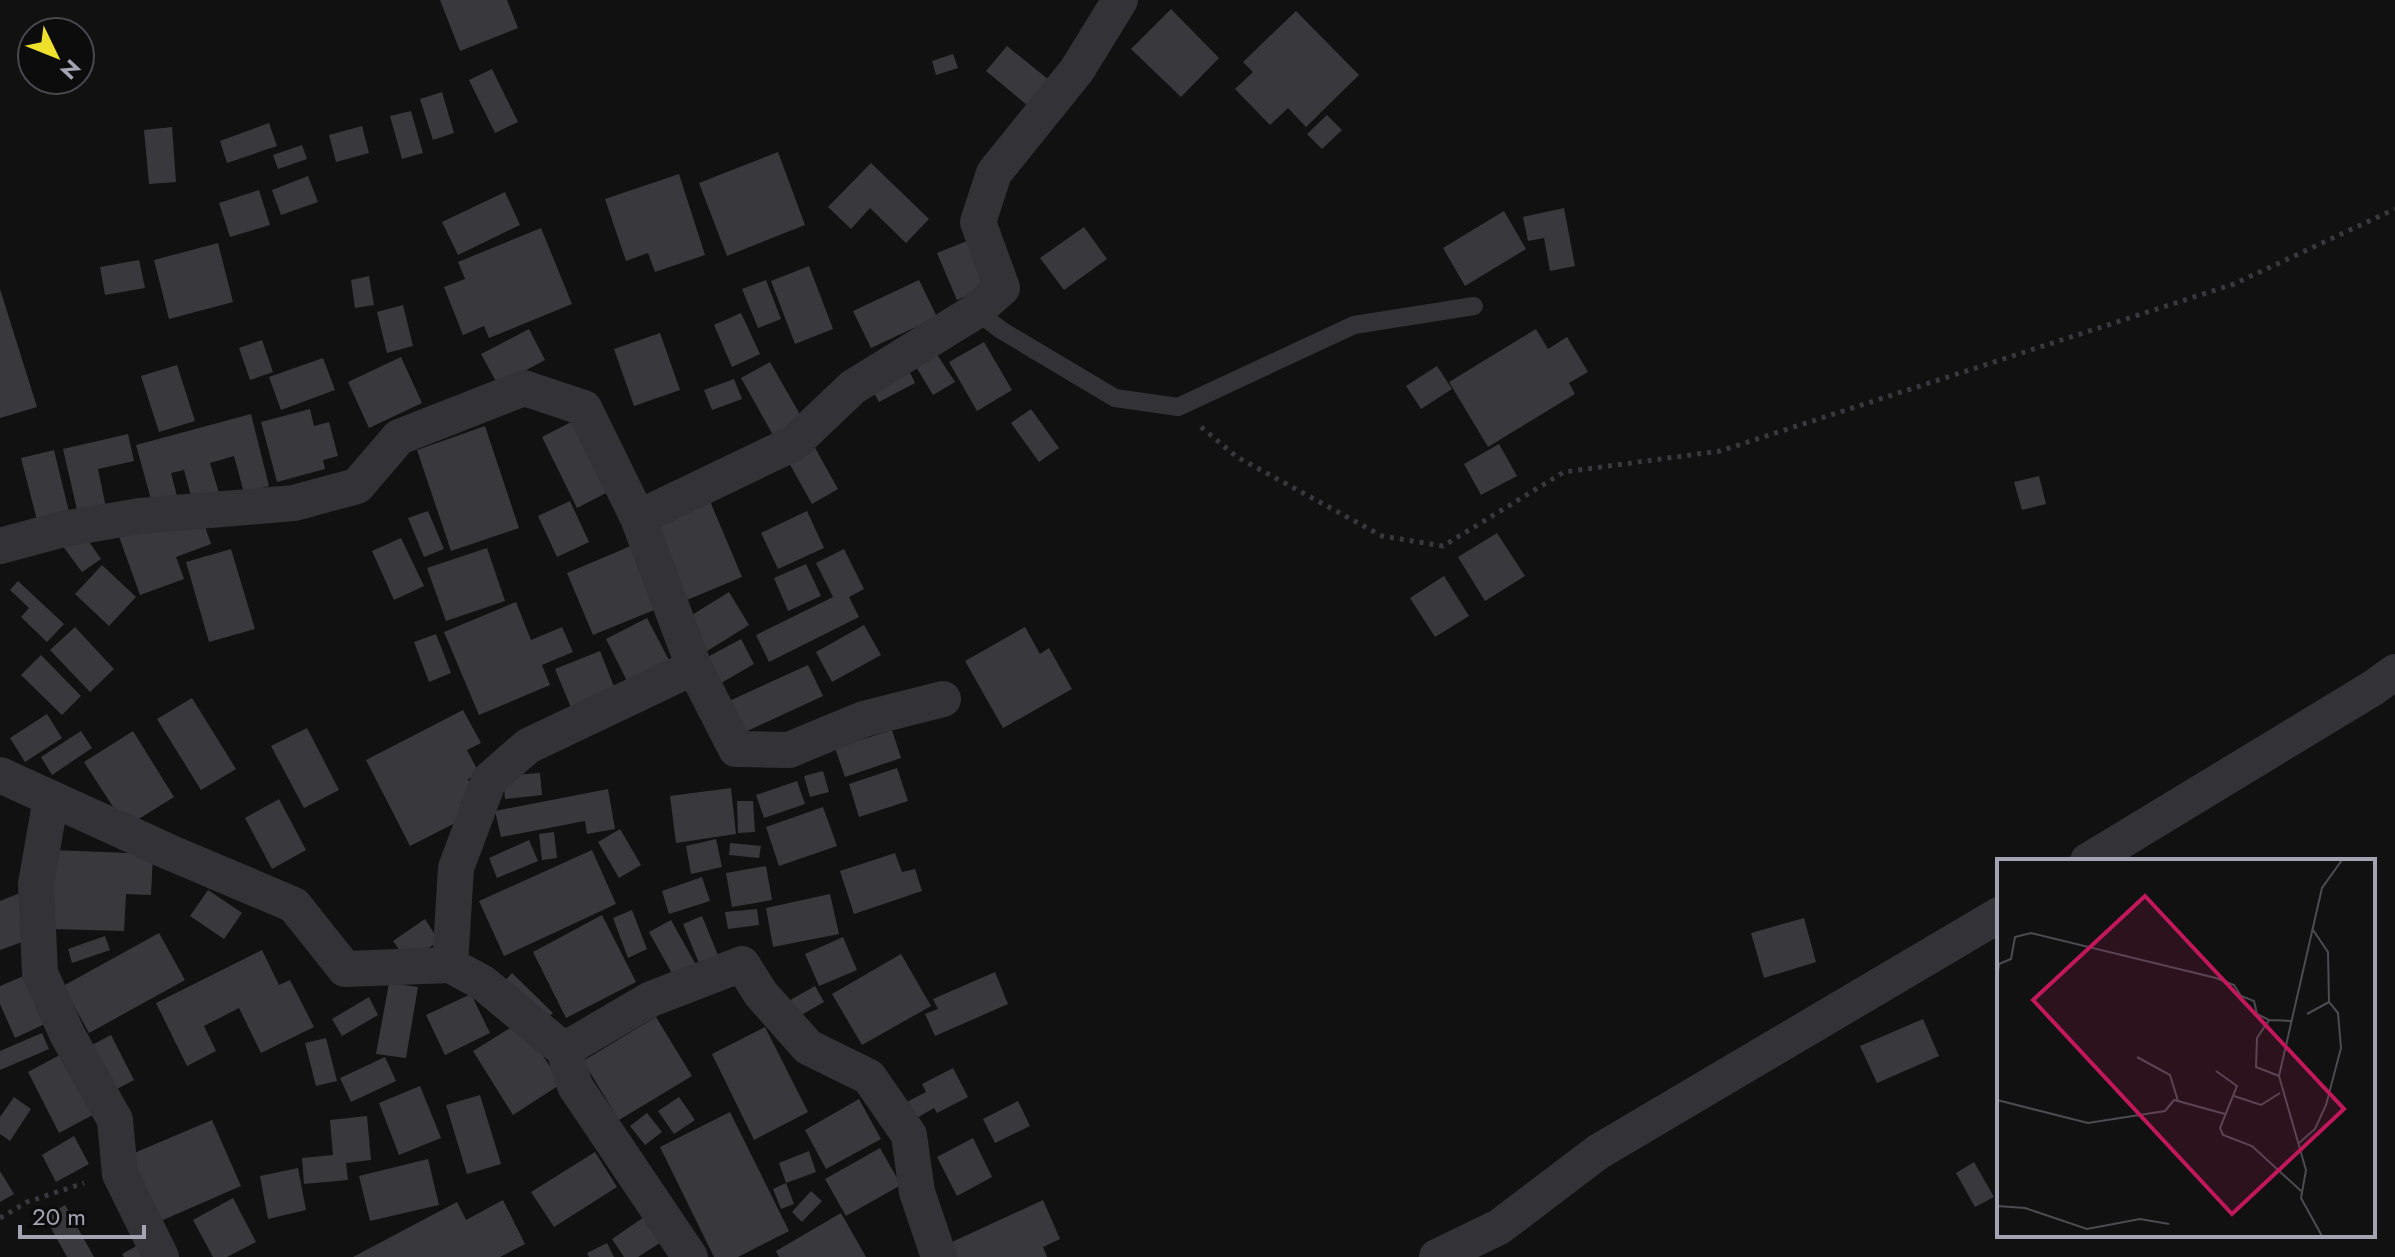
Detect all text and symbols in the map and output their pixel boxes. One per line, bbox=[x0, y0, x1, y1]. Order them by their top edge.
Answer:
north arrow bbox=[16, 16, 96, 96]
text: N bbox=[53, 52, 88, 87]
inset map bbox=[1997, 859, 2375, 1237]
scale bar bbox=[20, 1189, 144, 1239]
text: 20 m bbox=[32, 1199, 86, 1234]

